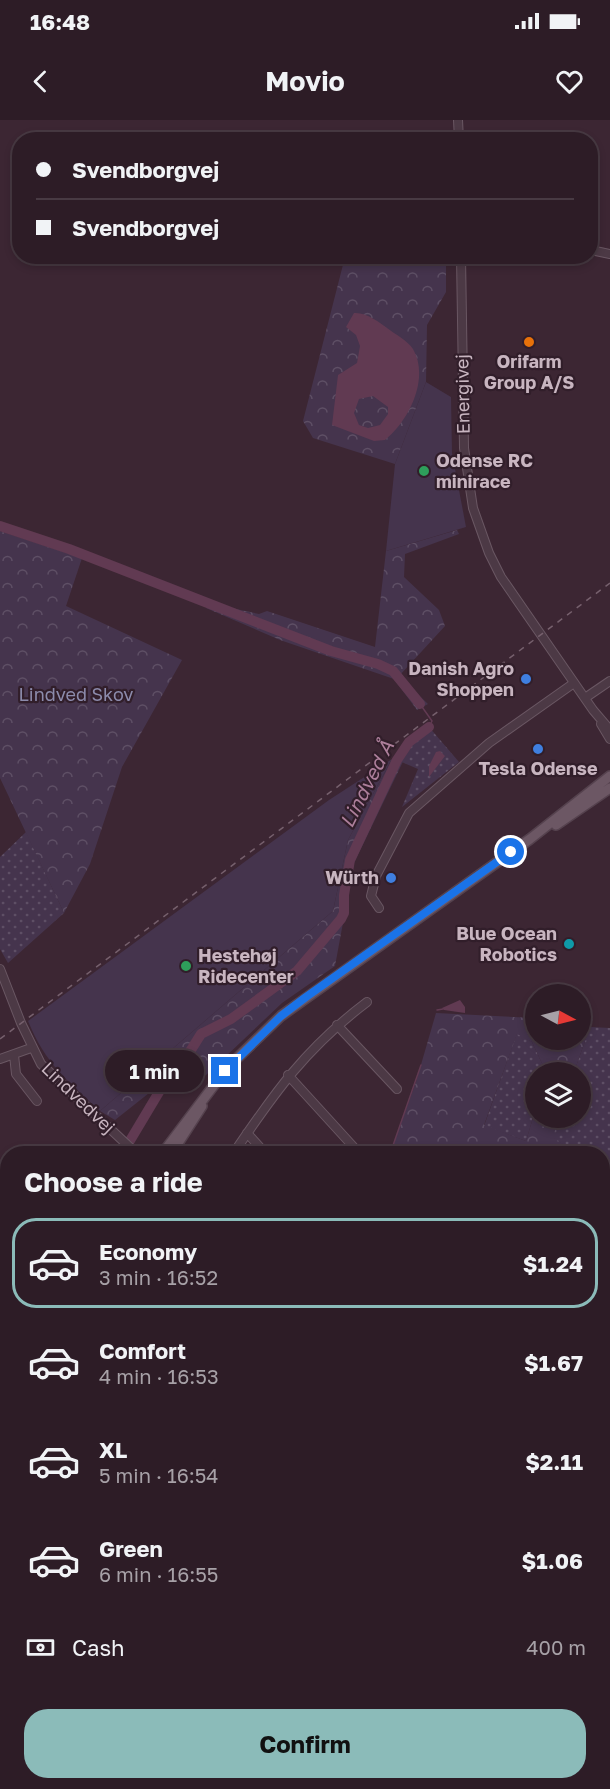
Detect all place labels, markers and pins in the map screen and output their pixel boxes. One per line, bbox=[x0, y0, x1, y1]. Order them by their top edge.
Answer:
marker: Orifarm Group A/S bbox=[522, 335, 536, 349]
place label: Orifarm Group A/S bbox=[484, 350, 574, 393]
place label: Odense RC minirace bbox=[436, 449, 533, 492]
marker: Odense RC minirace bbox=[417, 464, 431, 478]
place label: Danish Agro Shoppen bbox=[408, 657, 514, 700]
marker: Danish Agro Shoppen bbox=[519, 672, 533, 686]
marker: Tesla Odense bbox=[531, 742, 545, 756]
place label: Tesla Odense bbox=[478, 757, 598, 779]
place label: Würth bbox=[325, 866, 379, 888]
marker: Würth bbox=[384, 871, 398, 885]
place label: Blue Ocean Robotics bbox=[456, 922, 557, 965]
marker: Blue Ocean Robotics bbox=[562, 937, 576, 951]
place label: Hestehøj Ridecenter bbox=[198, 944, 294, 987]
marker: Hestehøj Ridecenter bbox=[179, 959, 193, 973]

